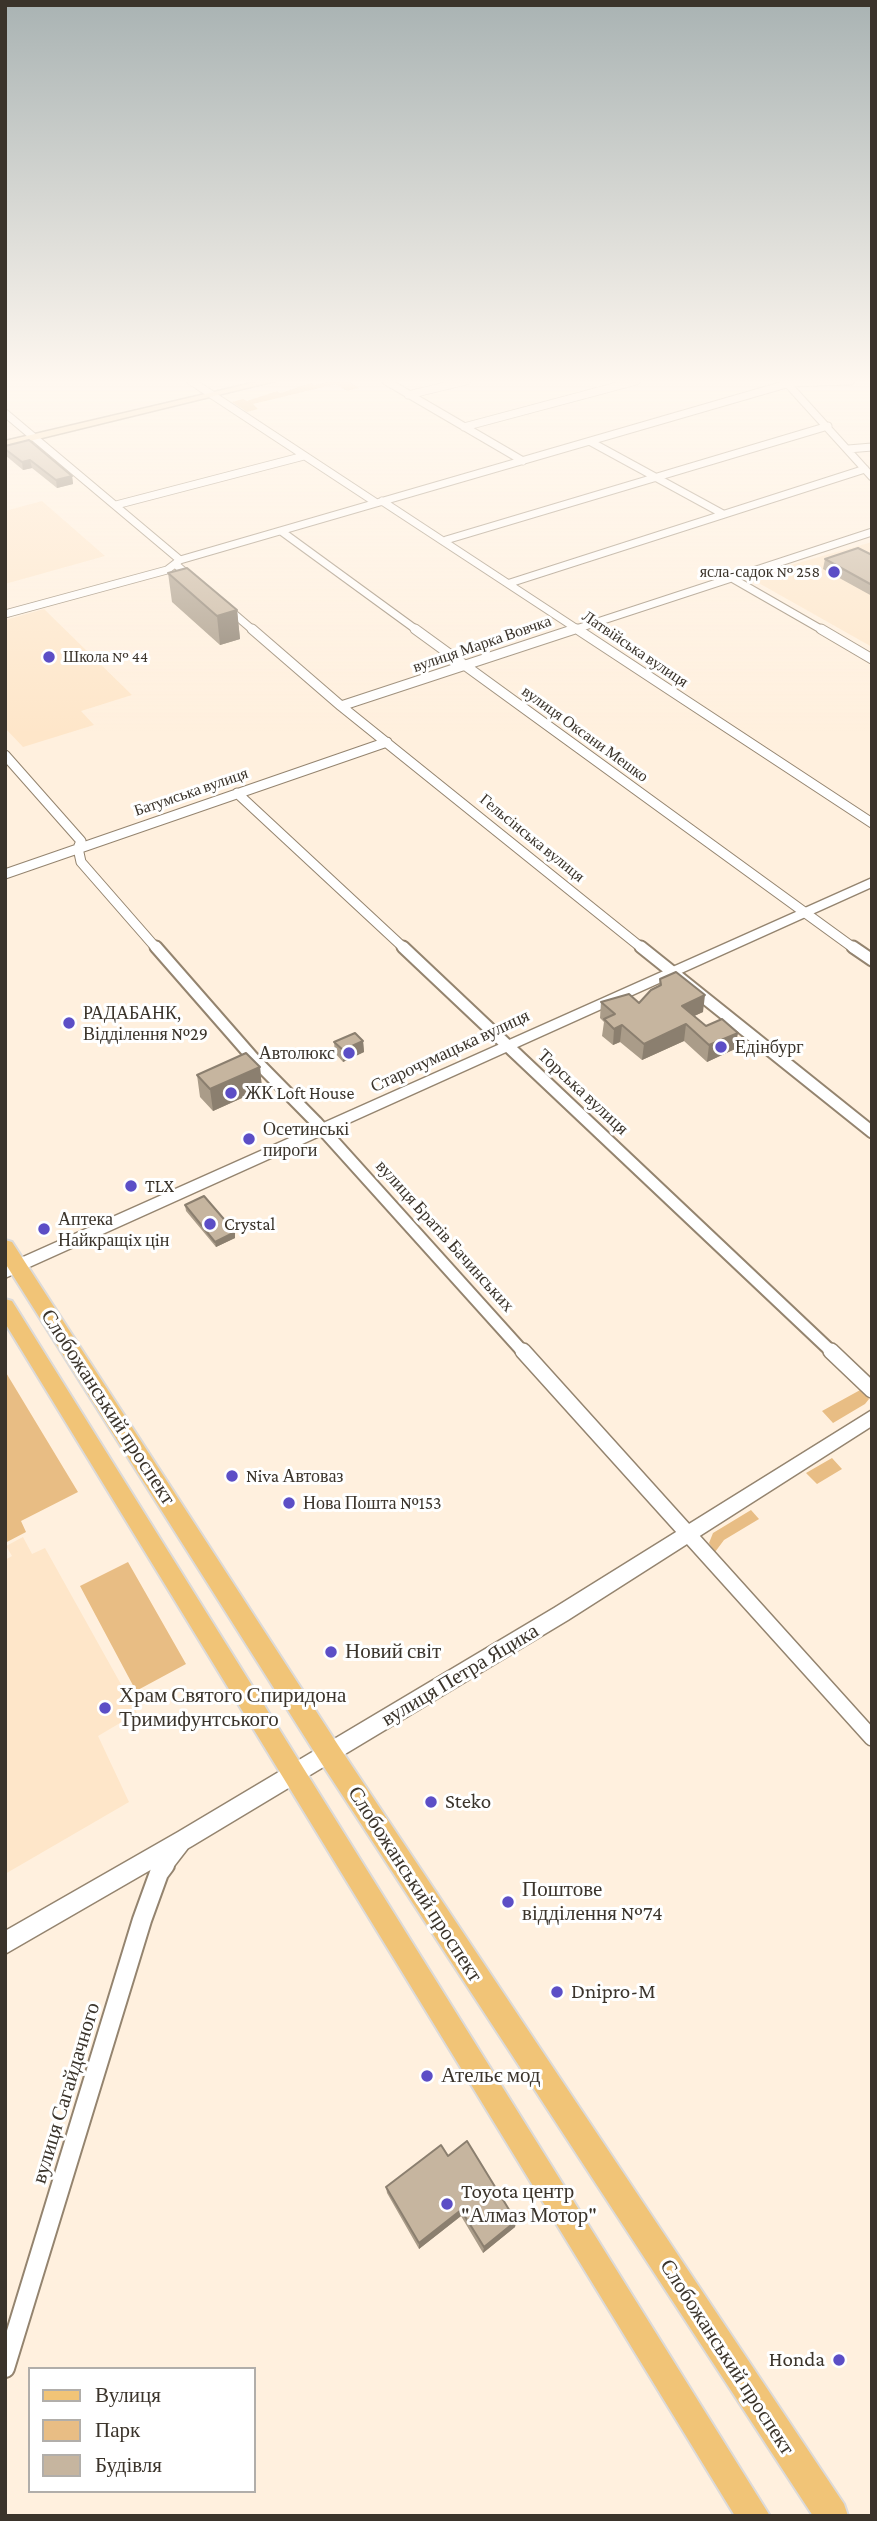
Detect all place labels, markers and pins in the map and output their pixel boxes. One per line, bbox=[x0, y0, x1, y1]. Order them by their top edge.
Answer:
place label: ясла-садок № 258 bbox=[700, 562, 820, 582]
marker: ясла-садок № 258 bbox=[826, 564, 842, 580]
place label: Школа № 44 bbox=[63, 647, 148, 667]
marker: Школа № 44 bbox=[41, 649, 57, 665]
place label: РАДАБАНК, Відділення №29 bbox=[83, 1002, 208, 1044]
marker: РАДАБАНК, Відділення №29 bbox=[61, 1015, 77, 1031]
place label: Едінбург bbox=[735, 1036, 804, 1058]
marker: Едінбург bbox=[713, 1039, 729, 1055]
place label: Автолюкс bbox=[259, 1042, 335, 1064]
marker: Автолюкс bbox=[341, 1045, 357, 1061]
place label: ЖК Loft House bbox=[245, 1082, 354, 1104]
marker: ЖК Loft House bbox=[223, 1085, 239, 1101]
place label: Осетинські пироги bbox=[263, 1118, 349, 1160]
marker: Осетинські пироги bbox=[241, 1131, 257, 1147]
place label: TLX bbox=[145, 1175, 174, 1197]
marker: TLX bbox=[123, 1178, 139, 1194]
place label: Аптека Найкращiх цiн bbox=[58, 1208, 169, 1250]
place label: Crystal bbox=[224, 1213, 275, 1235]
marker: Crystal bbox=[202, 1216, 218, 1232]
marker: Аптека Найкращiх цiн bbox=[36, 1221, 52, 1237]
place label: Niva Автоваз bbox=[246, 1465, 343, 1487]
marker: Niva Автоваз bbox=[224, 1468, 240, 1484]
place label: Нова Пошта №153 bbox=[303, 1492, 442, 1514]
marker: Нова Пошта №153 bbox=[281, 1495, 297, 1511]
place label: Новий світ bbox=[345, 1639, 441, 1665]
marker: Новий світ bbox=[323, 1644, 339, 1660]
place label: Храм Святого Спиридона Тримифунтського bbox=[119, 1683, 346, 1733]
marker: Храм Святого Спиридона Тримифунтського bbox=[97, 1700, 113, 1716]
place label: Steko bbox=[445, 1789, 491, 1815]
marker: Steko bbox=[423, 1794, 439, 1810]
place label: Поштове відділення №74 bbox=[522, 1877, 663, 1927]
marker: Поштове відділення №74 bbox=[500, 1894, 516, 1910]
place label: Dnipro-M bbox=[571, 1979, 656, 2005]
marker: Dnipro-M bbox=[549, 1984, 565, 2000]
place label: Ательє мод bbox=[441, 2063, 540, 2089]
marker: Ательє мод bbox=[419, 2068, 435, 2084]
place label: Toyota центр "Алмаз Мотор" bbox=[461, 2179, 597, 2229]
marker: Toyota центр "Алмаз Мотор" bbox=[439, 2196, 455, 2212]
place label: Honda bbox=[769, 2347, 825, 2373]
marker: Honda bbox=[831, 2352, 847, 2368]

